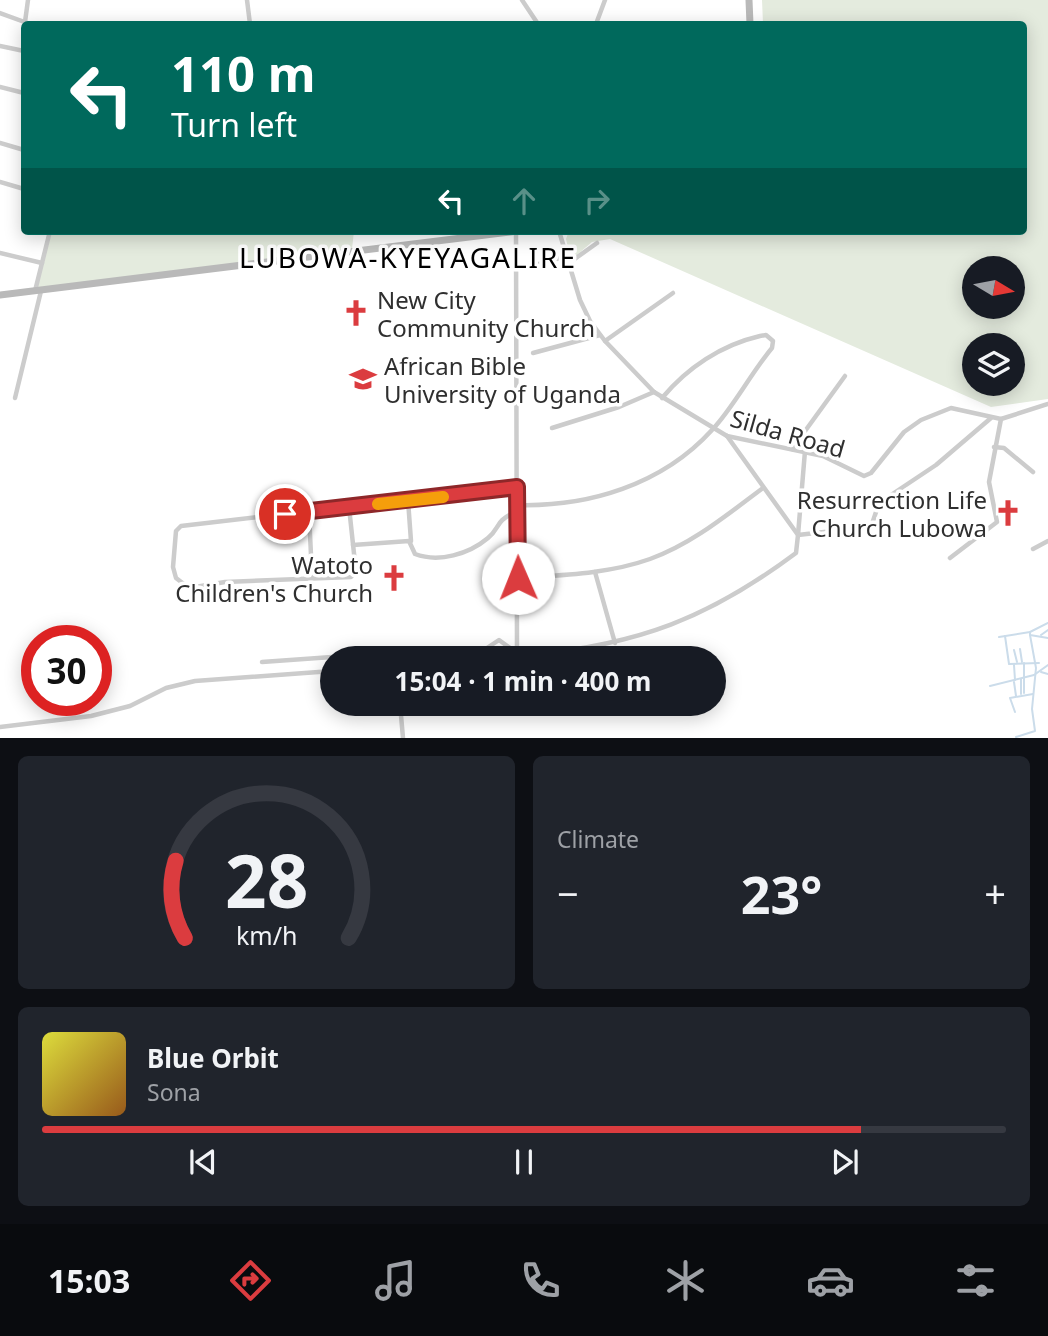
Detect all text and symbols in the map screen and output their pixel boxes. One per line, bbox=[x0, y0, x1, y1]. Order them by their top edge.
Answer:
text: 110 m bbox=[171, 40, 316, 106]
icon: left bbox=[56, 49, 147, 140]
text: Turn left bbox=[171, 103, 297, 146]
icon: left bbox=[432, 182, 470, 220]
icon: ahead bbox=[505, 182, 543, 220]
icon: right bbox=[578, 182, 616, 220]
district label: LUBOWA-KYEYAGALIRE bbox=[239, 238, 577, 276]
north arrow bbox=[962, 256, 1026, 318]
map controls bbox=[962, 256, 1025, 396]
place label: New City Community Church bbox=[377, 283, 595, 344]
church icon: New City Community Church bbox=[341, 298, 371, 328]
button: layers bbox=[962, 333, 1025, 396]
place label: African Bible University of Uganda bbox=[384, 349, 621, 410]
school or university icon: African Bible University of Uganda bbox=[348, 364, 378, 394]
street label: Silda Road bbox=[727, 401, 849, 465]
place label: Resurrection Life Church Lubowa bbox=[797, 483, 987, 544]
pin bbox=[255, 484, 315, 544]
icon: arrive bbox=[266, 495, 304, 533]
church icon: Resurrection Life Church Lubowa bbox=[993, 498, 1023, 528]
position arrow bbox=[481, 541, 555, 615]
place label: Watoto Children's Church bbox=[175, 548, 373, 609]
church icon: Watoto Children's Church bbox=[379, 563, 409, 593]
speed limit sign: 30 bbox=[21, 625, 112, 716]
text: 15:04 · 1 min · 400 m bbox=[395, 663, 651, 699]
text: Climate bbox=[557, 823, 639, 855]
text: 28 bbox=[225, 831, 308, 930]
text: 23° bbox=[741, 858, 822, 929]
text: − bbox=[557, 867, 579, 919]
text: + bbox=[984, 867, 1006, 919]
text: km/h bbox=[236, 918, 297, 952]
text: Blue Orbit bbox=[147, 1040, 279, 1076]
text: Sona bbox=[147, 1076, 201, 1108]
icon: previous bbox=[184, 1143, 222, 1181]
icon: pause bbox=[505, 1143, 543, 1181]
icon: next bbox=[826, 1143, 864, 1181]
icon: directions bbox=[226, 1256, 275, 1305]
icon: music bbox=[371, 1256, 420, 1305]
icon: phone bbox=[516, 1256, 565, 1305]
icon: climate bbox=[661, 1256, 710, 1305]
icon: car bbox=[806, 1256, 855, 1305]
icon: filters bbox=[951, 1256, 1000, 1305]
text: 15:03 bbox=[48, 1259, 130, 1302]

